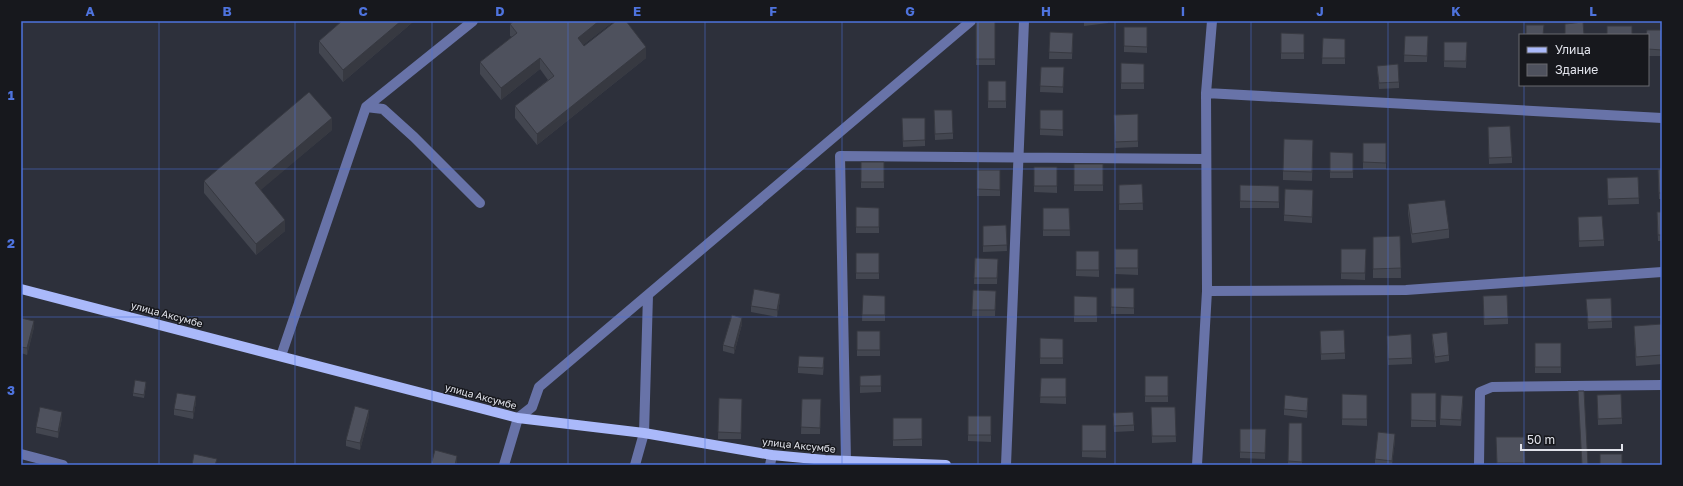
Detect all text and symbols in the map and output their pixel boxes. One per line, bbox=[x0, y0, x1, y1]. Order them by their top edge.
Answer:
text: A bbox=[85, 3, 95, 19]
text: B bbox=[222, 3, 232, 19]
text: C bbox=[358, 3, 368, 19]
text: D bbox=[495, 3, 505, 19]
text: E bbox=[633, 3, 641, 19]
text: F bbox=[769, 3, 777, 19]
text: G bbox=[905, 3, 915, 19]
text: H bbox=[1041, 3, 1051, 19]
text: I bbox=[1181, 3, 1185, 19]
text: J bbox=[1316, 3, 1324, 19]
text: K bbox=[1451, 3, 1461, 19]
text: L bbox=[1589, 3, 1597, 19]
legend bbox=[1519, 34, 1649, 86]
text: Улица bbox=[1555, 42, 1591, 57]
text: Здание bbox=[1555, 62, 1598, 77]
text: 1 bbox=[8, 87, 15, 103]
text: 2 bbox=[7, 235, 15, 251]
street label: улица Аксумбе bbox=[130, 299, 204, 329]
street label: улица Аксумбе bbox=[444, 381, 518, 411]
text: 3 bbox=[7, 382, 15, 398]
scale bar bbox=[1521, 426, 1622, 452]
text: 50 m bbox=[1527, 432, 1555, 447]
street label: улица Аксумбе bbox=[762, 435, 837, 455]

